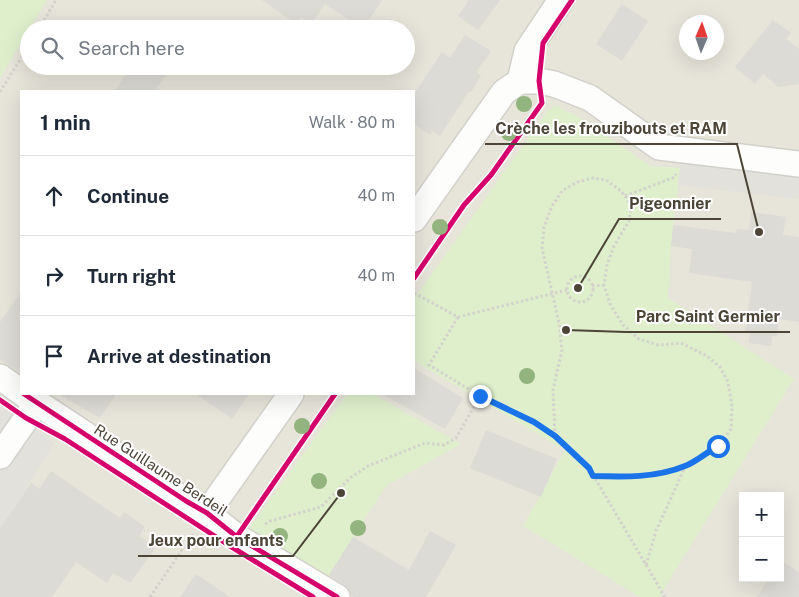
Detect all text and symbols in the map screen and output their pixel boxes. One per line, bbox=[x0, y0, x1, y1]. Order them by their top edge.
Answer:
north arrow bbox=[679, 15, 724, 60]
search box bbox=[20, 20, 415, 75]
icon: search bbox=[38, 34, 66, 62]
text: Search here bbox=[78, 37, 185, 59]
text: 1 min bbox=[40, 110, 91, 135]
text: Walk · 80 m bbox=[309, 113, 395, 132]
callout: Crèche les frouzibouts et RAM bbox=[485, 113, 737, 144]
text: Crèche les frouzibouts et RAM bbox=[495, 119, 727, 138]
icon: ahead bbox=[40, 182, 68, 210]
text: Continue bbox=[87, 185, 169, 207]
text: 40 m bbox=[357, 186, 395, 205]
callout: Pigeonnier bbox=[619, 188, 721, 219]
text: Pigeonnier bbox=[629, 194, 711, 213]
icon: right bbox=[40, 262, 68, 290]
text: Turn right bbox=[87, 265, 176, 287]
text: 40 m bbox=[357, 266, 395, 285]
callout: Parc Saint Germier bbox=[626, 301, 790, 332]
text: Parc Saint Germier bbox=[636, 307, 781, 326]
icon: arrive bbox=[40, 342, 68, 370]
text: Arrive at destination bbox=[87, 345, 271, 367]
route end bbox=[469, 385, 492, 408]
street label: Rue Guillaume Berdeil bbox=[91, 421, 231, 519]
route start bbox=[707, 435, 730, 458]
map controls bbox=[739, 492, 784, 582]
button: + bbox=[739, 492, 784, 537]
callout: Jeux pour enfants bbox=[138, 525, 293, 556]
text: Jeux pour enfants bbox=[148, 531, 284, 550]
button: − bbox=[739, 537, 784, 582]

